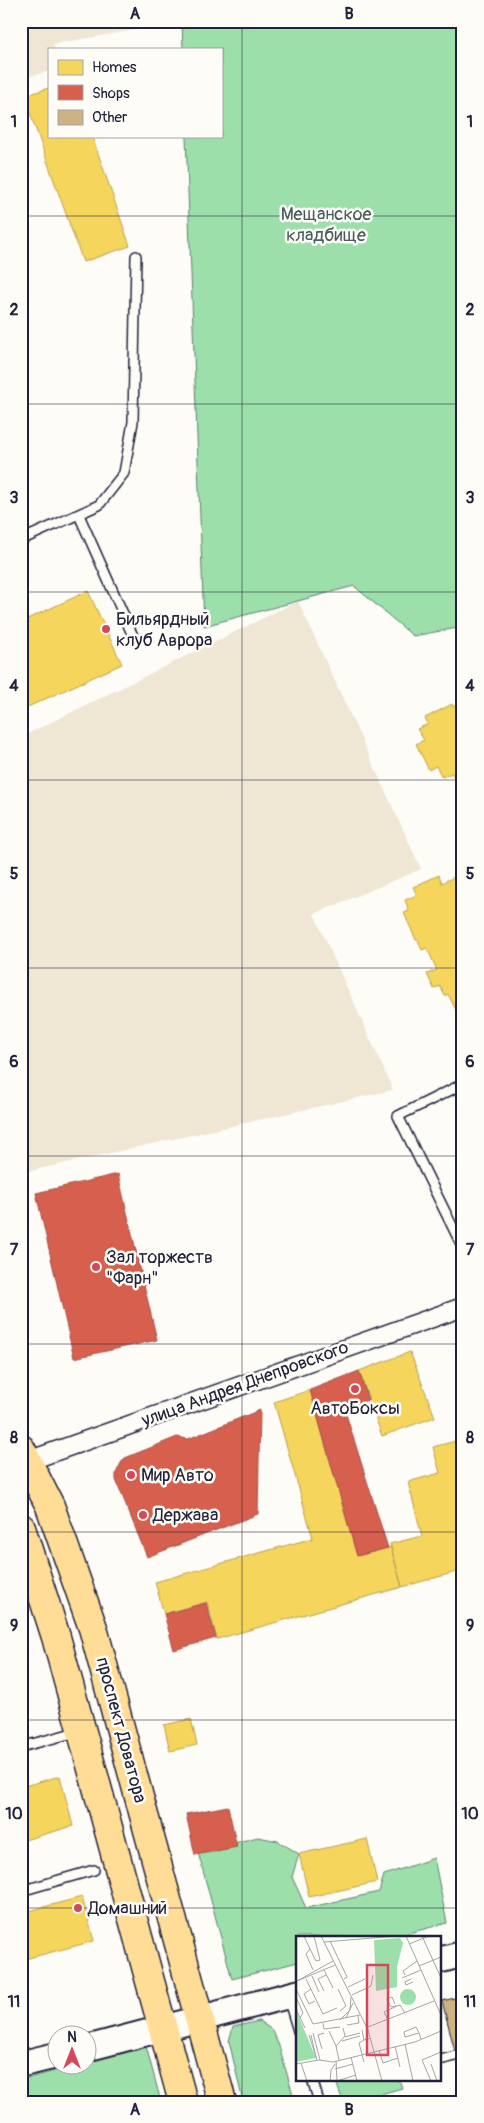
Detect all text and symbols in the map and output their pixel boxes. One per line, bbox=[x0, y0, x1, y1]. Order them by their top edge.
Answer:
text: A bbox=[130, 4, 141, 24]
text: B bbox=[344, 4, 354, 24]
legend bbox=[48, 48, 222, 138]
text: Homes bbox=[92, 58, 137, 77]
text: Shops bbox=[92, 84, 130, 103]
text: Other bbox=[92, 108, 128, 127]
text: 1 bbox=[11, 112, 17, 132]
text: 1 bbox=[467, 112, 473, 132]
park label: Мещанское кладбище bbox=[281, 203, 371, 247]
text: 2 bbox=[10, 300, 19, 320]
text: 2 bbox=[466, 300, 475, 320]
text: 3 bbox=[10, 488, 19, 508]
text: 3 bbox=[466, 488, 475, 508]
place label: Бильярдный клуб Аврора bbox=[116, 608, 212, 652]
marker: Бильярдный клуб Аврора bbox=[100, 623, 112, 635]
text: 4 bbox=[9, 676, 19, 696]
text: 4 bbox=[465, 676, 475, 696]
text: 5 bbox=[10, 864, 19, 884]
text: 5 bbox=[466, 864, 475, 884]
text: 6 bbox=[9, 1052, 19, 1072]
text: 6 bbox=[465, 1052, 475, 1072]
text: 7 bbox=[10, 1240, 19, 1260]
text: 7 bbox=[466, 1240, 475, 1260]
place label: Зал торжеств "Фарн" bbox=[106, 1246, 213, 1290]
marker: Зал торжеств "Фарн" bbox=[90, 1261, 102, 1273]
street label: улица Андрея Днепровского bbox=[137, 1336, 352, 1433]
marker: АвтоБоксы bbox=[349, 1383, 361, 1395]
place label: АвтоБоксы bbox=[310, 1397, 400, 1420]
text: 8 bbox=[10, 1428, 18, 1448]
text: 8 bbox=[466, 1428, 474, 1448]
place label: Мир Авто bbox=[141, 1464, 214, 1487]
marker: Мир Авто bbox=[125, 1469, 137, 1481]
place label: Держава bbox=[152, 1504, 218, 1527]
marker: Держава bbox=[137, 1509, 149, 1521]
text: 9 bbox=[10, 1616, 18, 1636]
text: 9 bbox=[466, 1616, 474, 1636]
street label: проспект Доватора bbox=[90, 1655, 152, 1805]
text: 10 bbox=[5, 1804, 23, 1824]
text: 10 bbox=[461, 1804, 479, 1824]
place label: Домашний bbox=[87, 1897, 167, 1920]
marker: Домашний bbox=[72, 1902, 84, 1914]
inset map bbox=[296, 1936, 442, 2080]
text: 11 bbox=[8, 1992, 20, 2012]
text: 11 bbox=[464, 1992, 476, 2012]
north arrow bbox=[48, 2026, 98, 2076]
text: N bbox=[67, 2029, 77, 2046]
text: A bbox=[130, 2100, 141, 2120]
text: B bbox=[344, 2100, 354, 2120]

